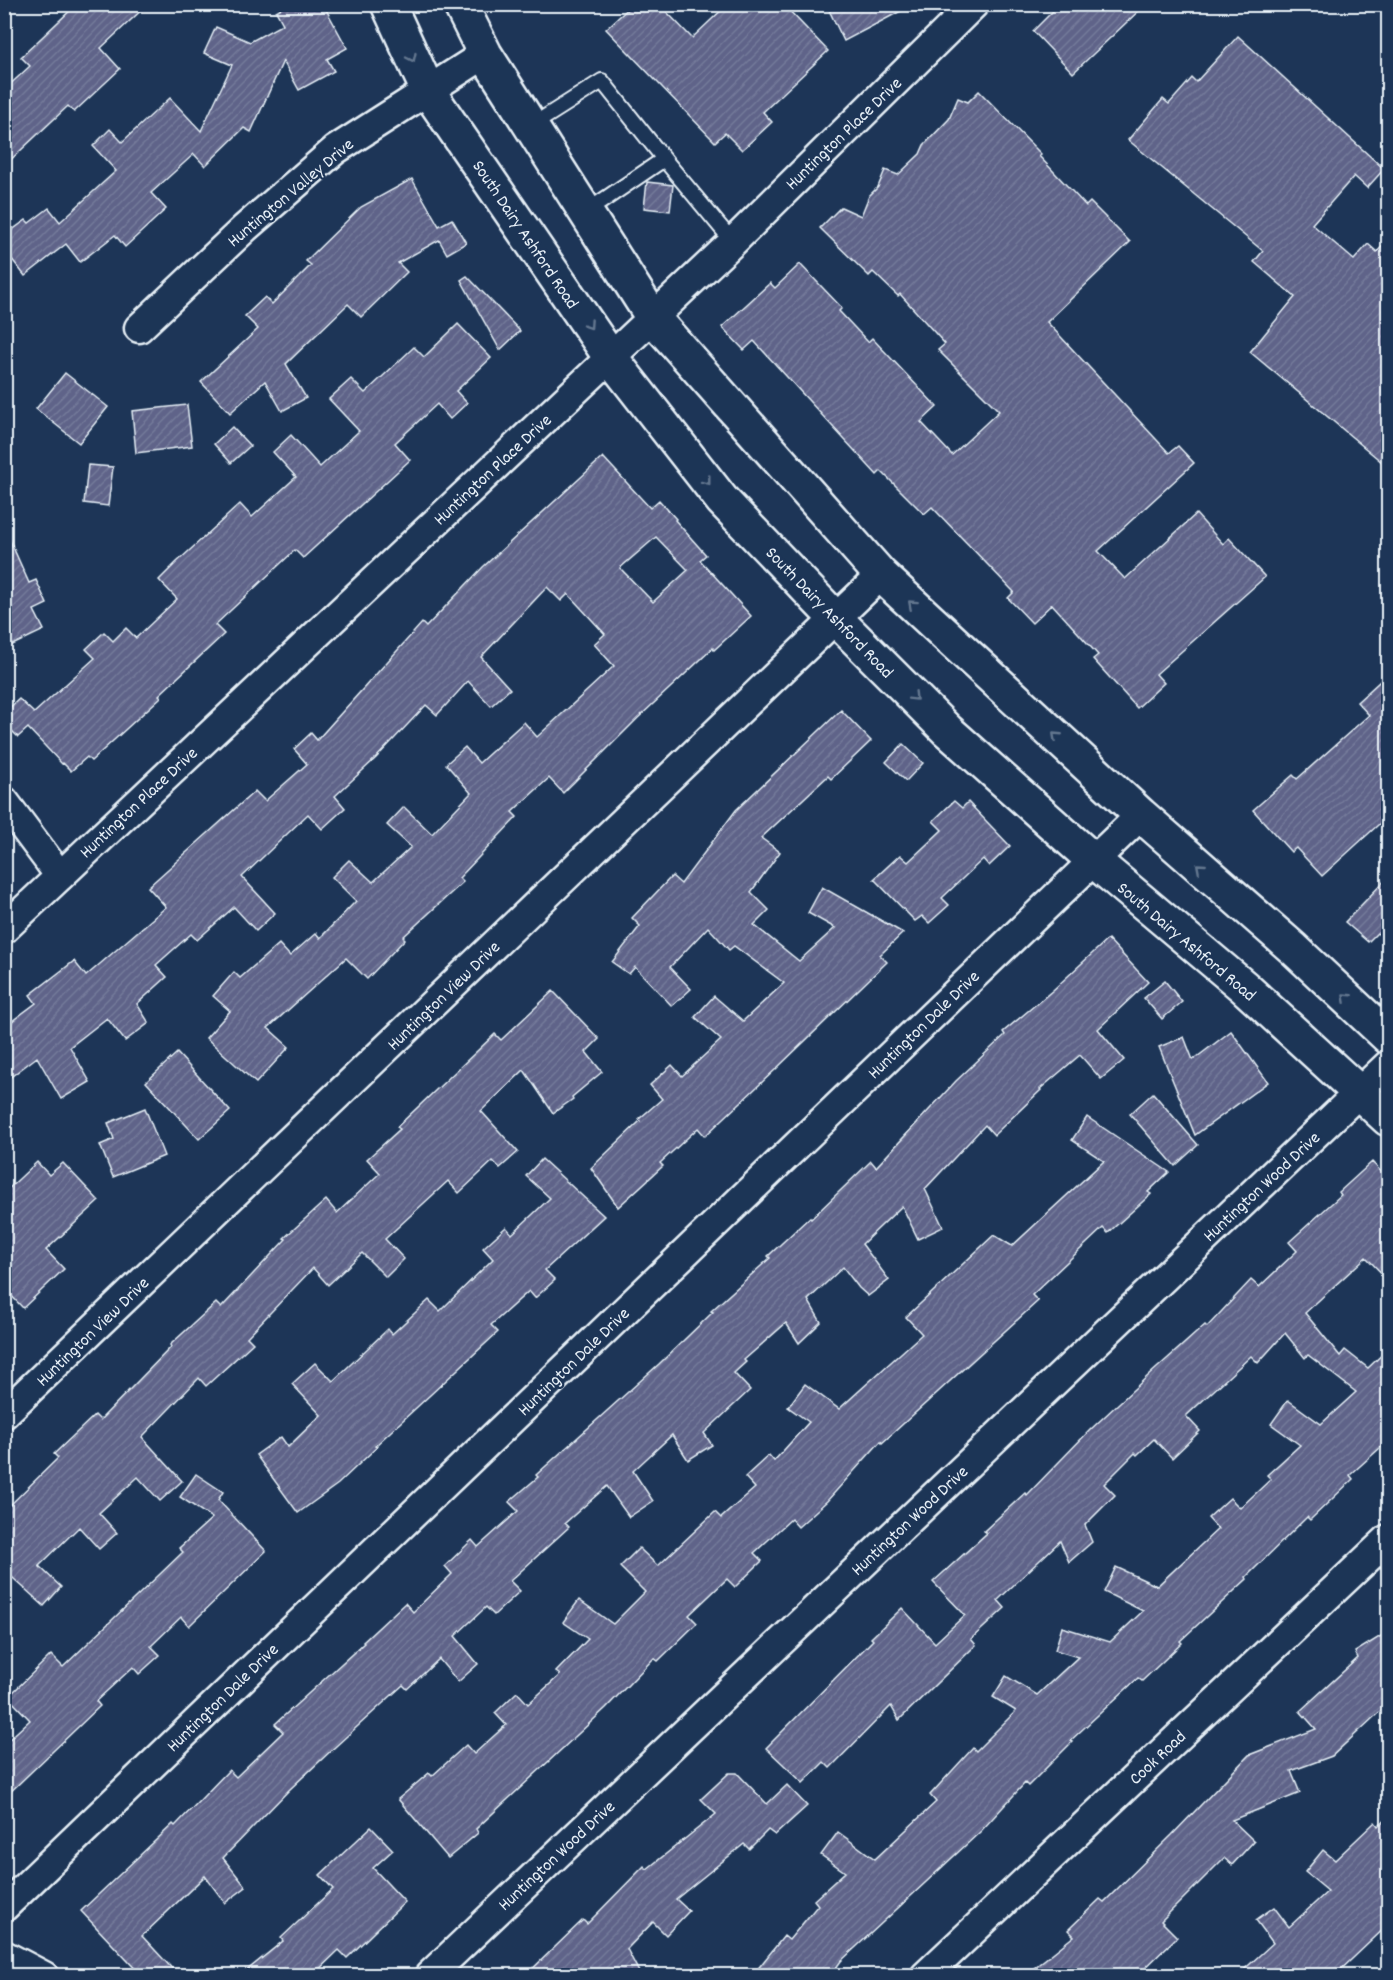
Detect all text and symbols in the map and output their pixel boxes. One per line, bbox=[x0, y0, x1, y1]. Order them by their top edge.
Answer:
one-way arrow bbox=[405, 51, 417, 62]
street label: Huntington Place Drive bbox=[781, 72, 909, 197]
street label: Huntington Valley Drive bbox=[223, 133, 360, 254]
street label: South Dairy Ashford Road bbox=[465, 156, 583, 315]
one-way arrow bbox=[582, 319, 593, 330]
street label: Huntington Place Drive bbox=[429, 409, 558, 532]
one-way arrow bbox=[699, 474, 710, 485]
street label: South Dairy Ashford Road bbox=[759, 542, 898, 685]
one-way arrow bbox=[909, 600, 919, 611]
one-way arrow bbox=[908, 690, 918, 701]
one-way arrow bbox=[1052, 732, 1063, 743]
street label: Huntington Place Drive bbox=[75, 742, 204, 865]
one-way arrow bbox=[1196, 863, 1207, 874]
street label: South Dairy Ashford Road bbox=[1110, 877, 1260, 1009]
street label: Huntington View Drive bbox=[383, 936, 507, 1057]
street label: Huntington Dale Drive bbox=[863, 966, 986, 1086]
one-way arrow bbox=[1342, 993, 1352, 1004]
street label: Huntington Wood Drive bbox=[1199, 1127, 1327, 1249]
street label: Huntington View Drive bbox=[32, 1272, 156, 1393]
street label: Huntington Dale Drive bbox=[513, 1303, 636, 1423]
street label: Huntington Wood Drive bbox=[847, 1461, 975, 1583]
street label: Huntington Dale Drive bbox=[162, 1639, 285, 1759]
street label: Cook Road bbox=[1125, 1726, 1193, 1792]
street label: Huntington Wood Drive bbox=[494, 1796, 622, 1918]

